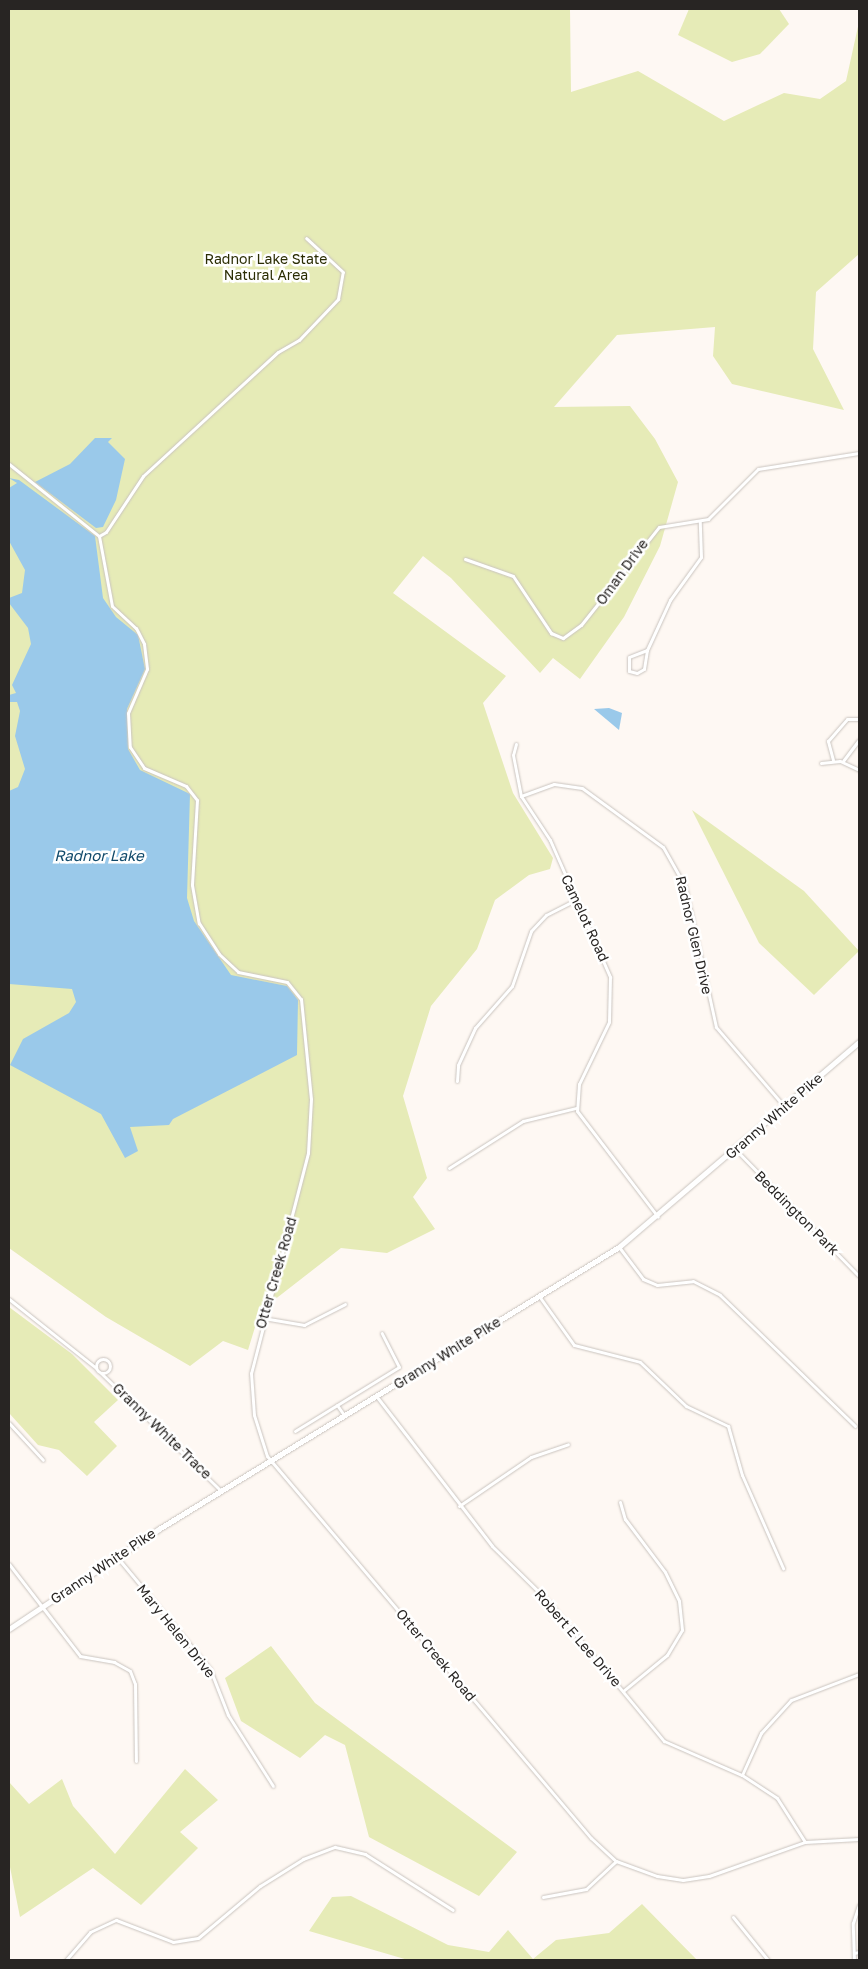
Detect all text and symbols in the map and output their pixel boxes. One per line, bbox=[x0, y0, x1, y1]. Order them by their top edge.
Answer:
park label: Radnor Lake State Natural Area bbox=[205, 251, 327, 284]
street label: Oman Drive bbox=[592, 536, 652, 608]
water label: Radnor Lake bbox=[54, 847, 144, 865]
street label: Camelot Road bbox=[558, 872, 612, 964]
street label: Radnor Glen Drive bbox=[672, 874, 716, 996]
street label: Granny White Pike bbox=[722, 1069, 826, 1163]
street label: Beddington Park bbox=[751, 1167, 843, 1259]
street label: Otter Creek Road bbox=[252, 1215, 300, 1331]
street label: Granny White Pike bbox=[390, 1313, 504, 1393]
street label: Granny White Trace bbox=[109, 1380, 215, 1482]
street label: Granny White Pike bbox=[47, 1525, 159, 1607]
street label: Mary Helen Drive bbox=[133, 1581, 219, 1681]
street label: Robert E Lee Drive bbox=[531, 1586, 625, 1690]
street label: Otter Creek Road bbox=[393, 1605, 479, 1705]

